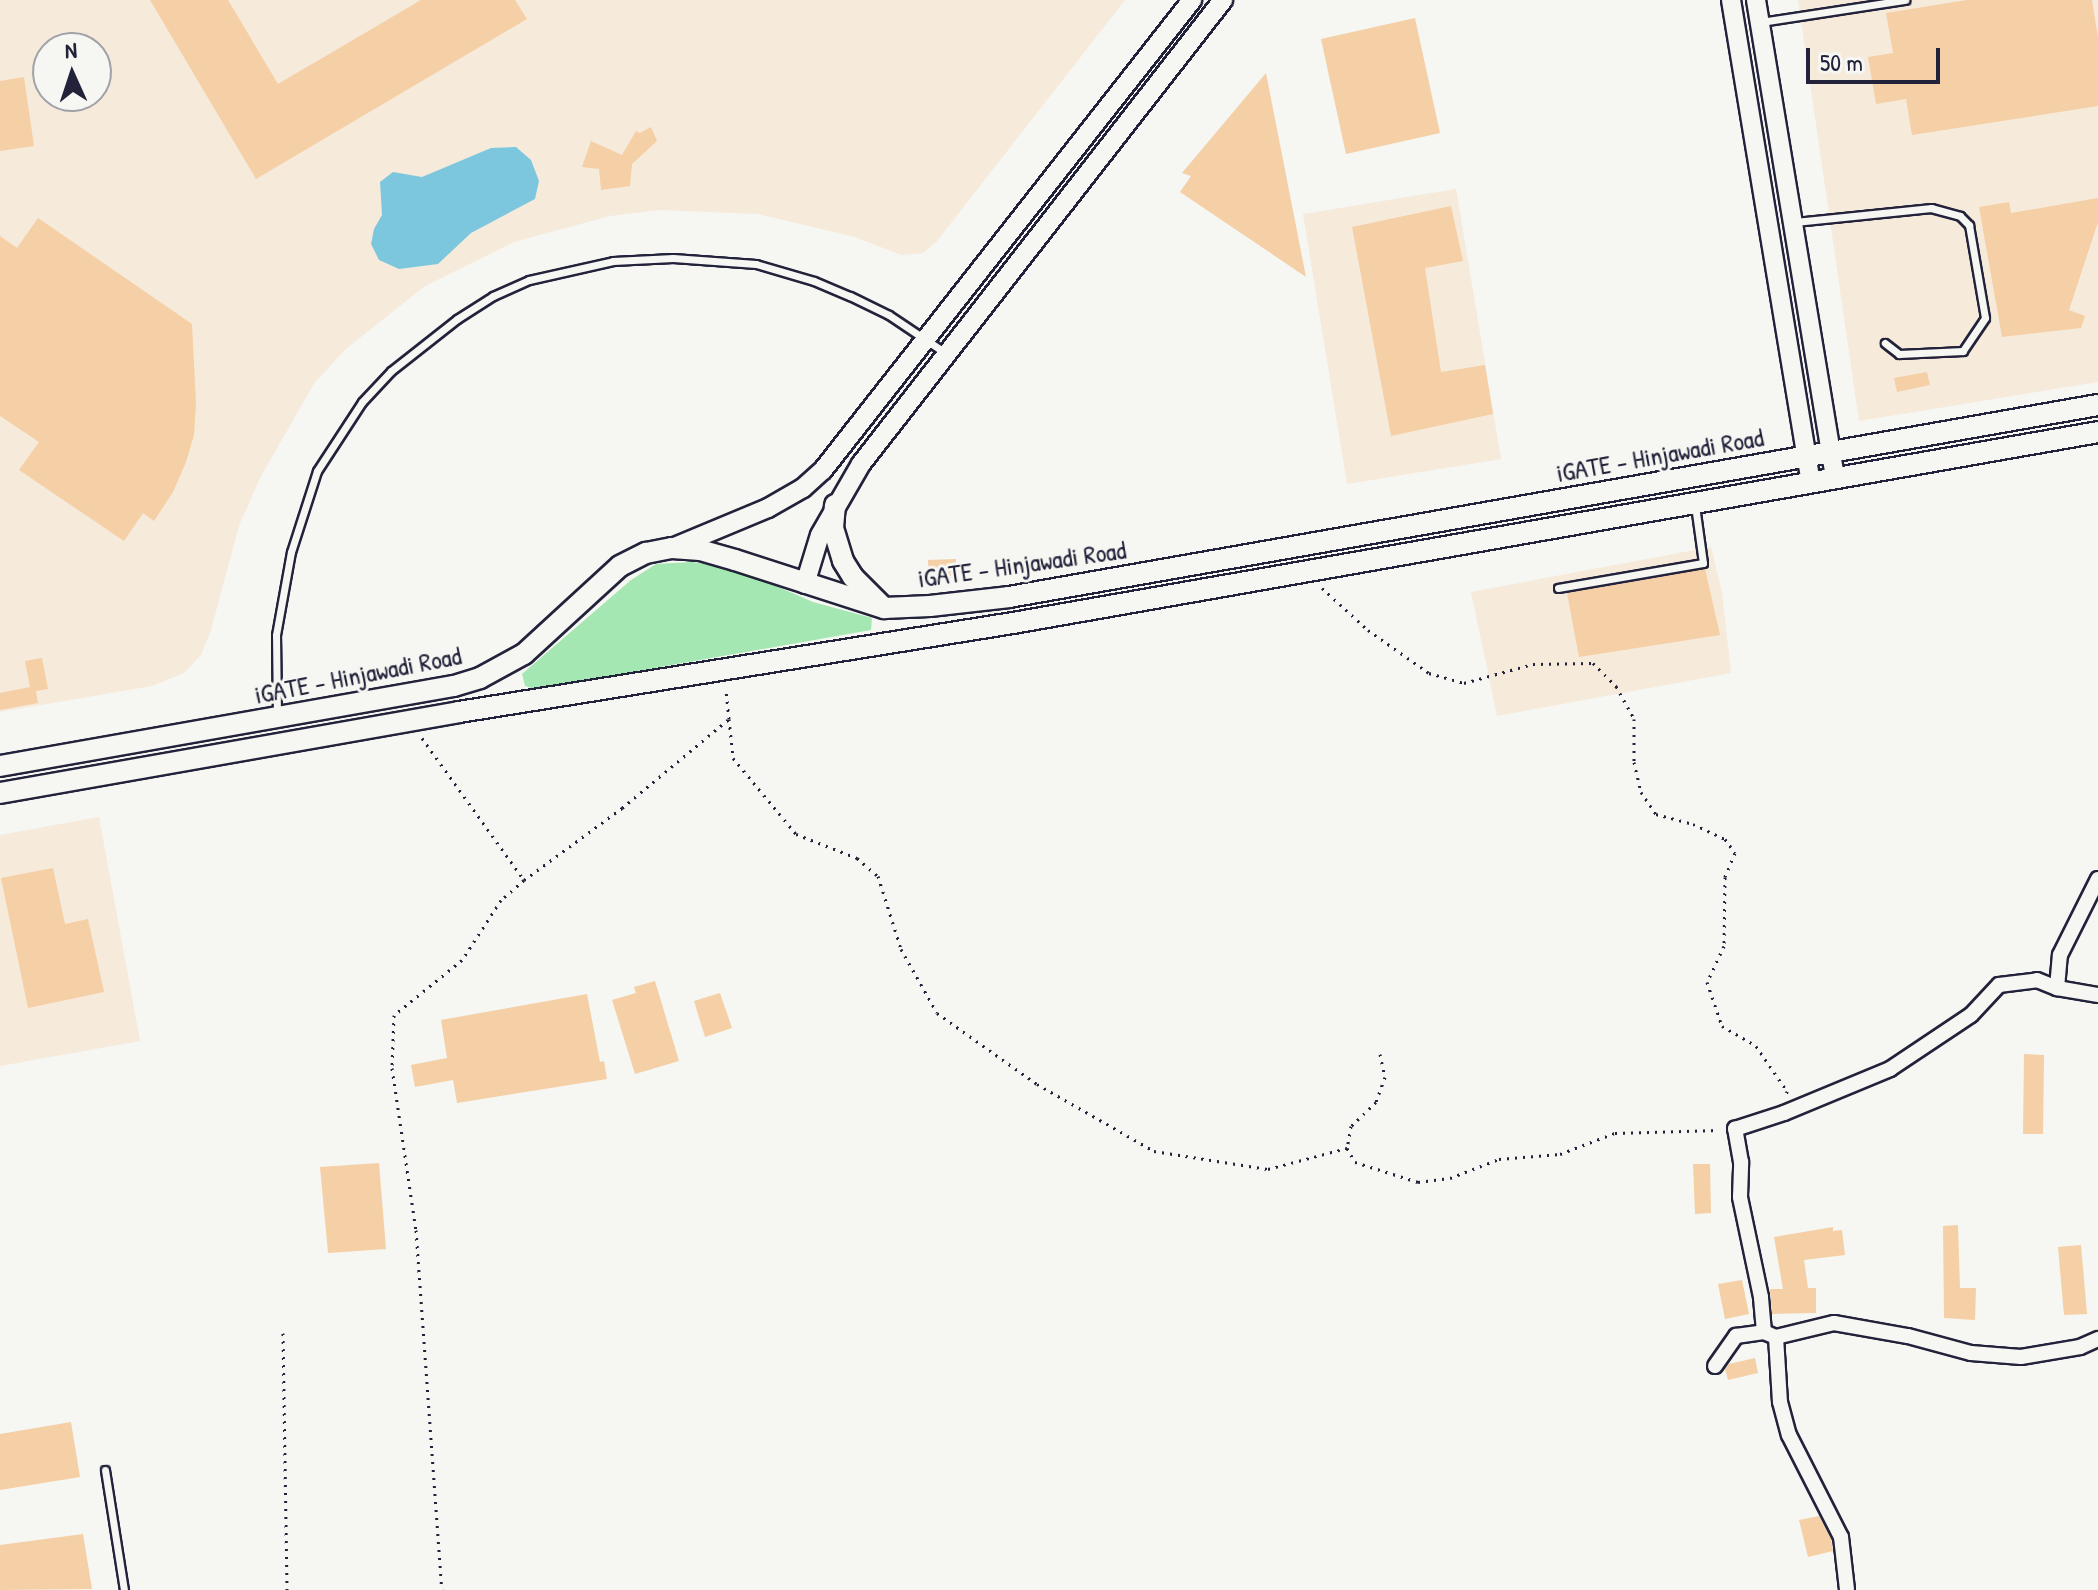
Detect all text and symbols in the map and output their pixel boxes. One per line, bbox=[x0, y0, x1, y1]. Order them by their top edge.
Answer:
north arrow bbox=[32, 32, 112, 112]
scale bar bbox=[1810, 32, 1944, 82]
text: N bbox=[64, 35, 77, 65]
text: 50 m bbox=[1820, 46, 1863, 78]
street label: iGATE - Hinjawadi Road bbox=[1554, 421, 1766, 489]
street label: iGATE - Hinjawadi Road bbox=[916, 534, 1128, 594]
street label: iGATE - Hinjawadi Road bbox=[252, 640, 464, 710]

